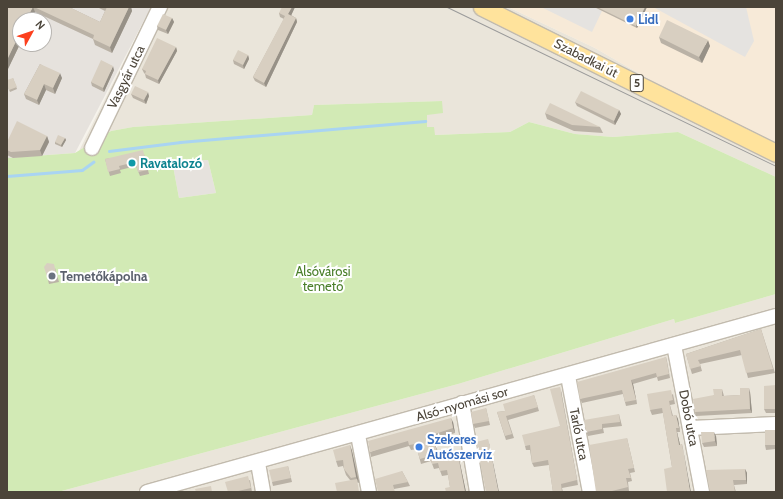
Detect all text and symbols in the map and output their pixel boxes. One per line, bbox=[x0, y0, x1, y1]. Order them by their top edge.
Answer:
place label: Lidl bbox=[638, 11, 658, 27]
north arrow bbox=[12, 12, 52, 52]
marker: Lidl bbox=[625, 14, 635, 24]
text: N bbox=[33, 17, 48, 32]
street label: Szabadkai út bbox=[552, 35, 620, 81]
street label: Vasgyár utca bbox=[104, 43, 148, 111]
road number: 5 bbox=[629, 73, 645, 93]
place label: Ravatalozó bbox=[140, 155, 202, 171]
marker: Ravatalozó bbox=[127, 158, 137, 168]
park label: Alsóvárosi temető bbox=[295, 264, 351, 295]
place label: Temetőkápolna bbox=[60, 268, 147, 284]
marker: Temetőkápolna bbox=[47, 271, 57, 281]
street label: Alsó-nyomási sor bbox=[414, 383, 510, 425]
street label: Dobó utca bbox=[676, 388, 702, 448]
street label: Tarló utca bbox=[566, 407, 592, 461]
place label: Szekeres Autószerviz bbox=[427, 432, 492, 463]
marker: Szekeres Autószerviz bbox=[414, 442, 424, 452]

